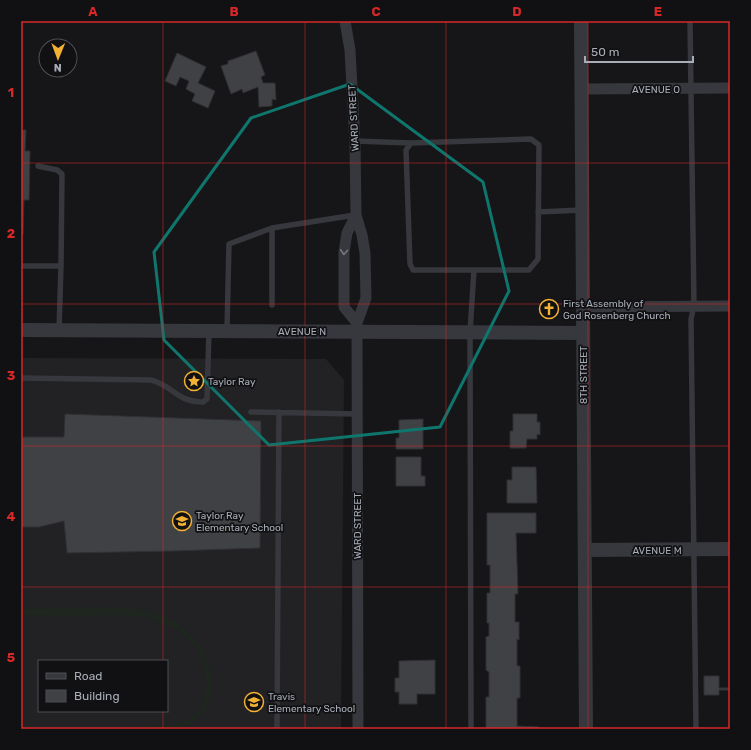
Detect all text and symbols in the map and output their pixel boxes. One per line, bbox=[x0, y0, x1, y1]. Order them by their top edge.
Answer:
text: A bbox=[88, 4, 98, 19]
text: B bbox=[229, 4, 239, 19]
text: C bbox=[371, 4, 381, 19]
text: D bbox=[512, 4, 522, 19]
text: E bbox=[654, 4, 662, 19]
north arrow bbox=[38, 38, 78, 78]
scale bar bbox=[585, 38, 693, 64]
text: 50 m bbox=[591, 45, 619, 59]
text: N bbox=[54, 61, 62, 74]
street label: WARD STREET bbox=[346, 84, 362, 152]
street label: AVENUE O bbox=[632, 84, 680, 96]
text: 1 bbox=[8, 85, 14, 100]
text: 2 bbox=[7, 226, 15, 241]
one-way arrow bbox=[340, 249, 349, 255]
church icon: First Assembly of God Rosenberg Church bbox=[538, 298, 560, 320]
place label: First Assembly of God Rosenberg Church bbox=[563, 298, 671, 322]
street label: AVENUE N bbox=[278, 326, 326, 338]
street label: 8TH STREET bbox=[578, 346, 590, 404]
text: 3 bbox=[7, 368, 16, 383]
place icon: Taylor Ray bbox=[183, 370, 205, 392]
place label: Taylor Ray bbox=[208, 376, 256, 388]
street label: WARD STREET bbox=[352, 492, 364, 559]
text: 4 bbox=[7, 509, 16, 524]
school or university icon: Taylor Ray Elementary School bbox=[171, 510, 193, 532]
place label: Taylor Ray Elementary School bbox=[196, 510, 283, 534]
street label: AVENUE M bbox=[632, 545, 682, 557]
text: 5 bbox=[7, 650, 15, 665]
legend bbox=[38, 660, 168, 712]
text: Road bbox=[74, 669, 102, 683]
text: Building bbox=[74, 689, 120, 703]
school or university icon: Travis Elementary School bbox=[243, 691, 265, 713]
place label: Travis Elementary School bbox=[268, 691, 355, 715]

